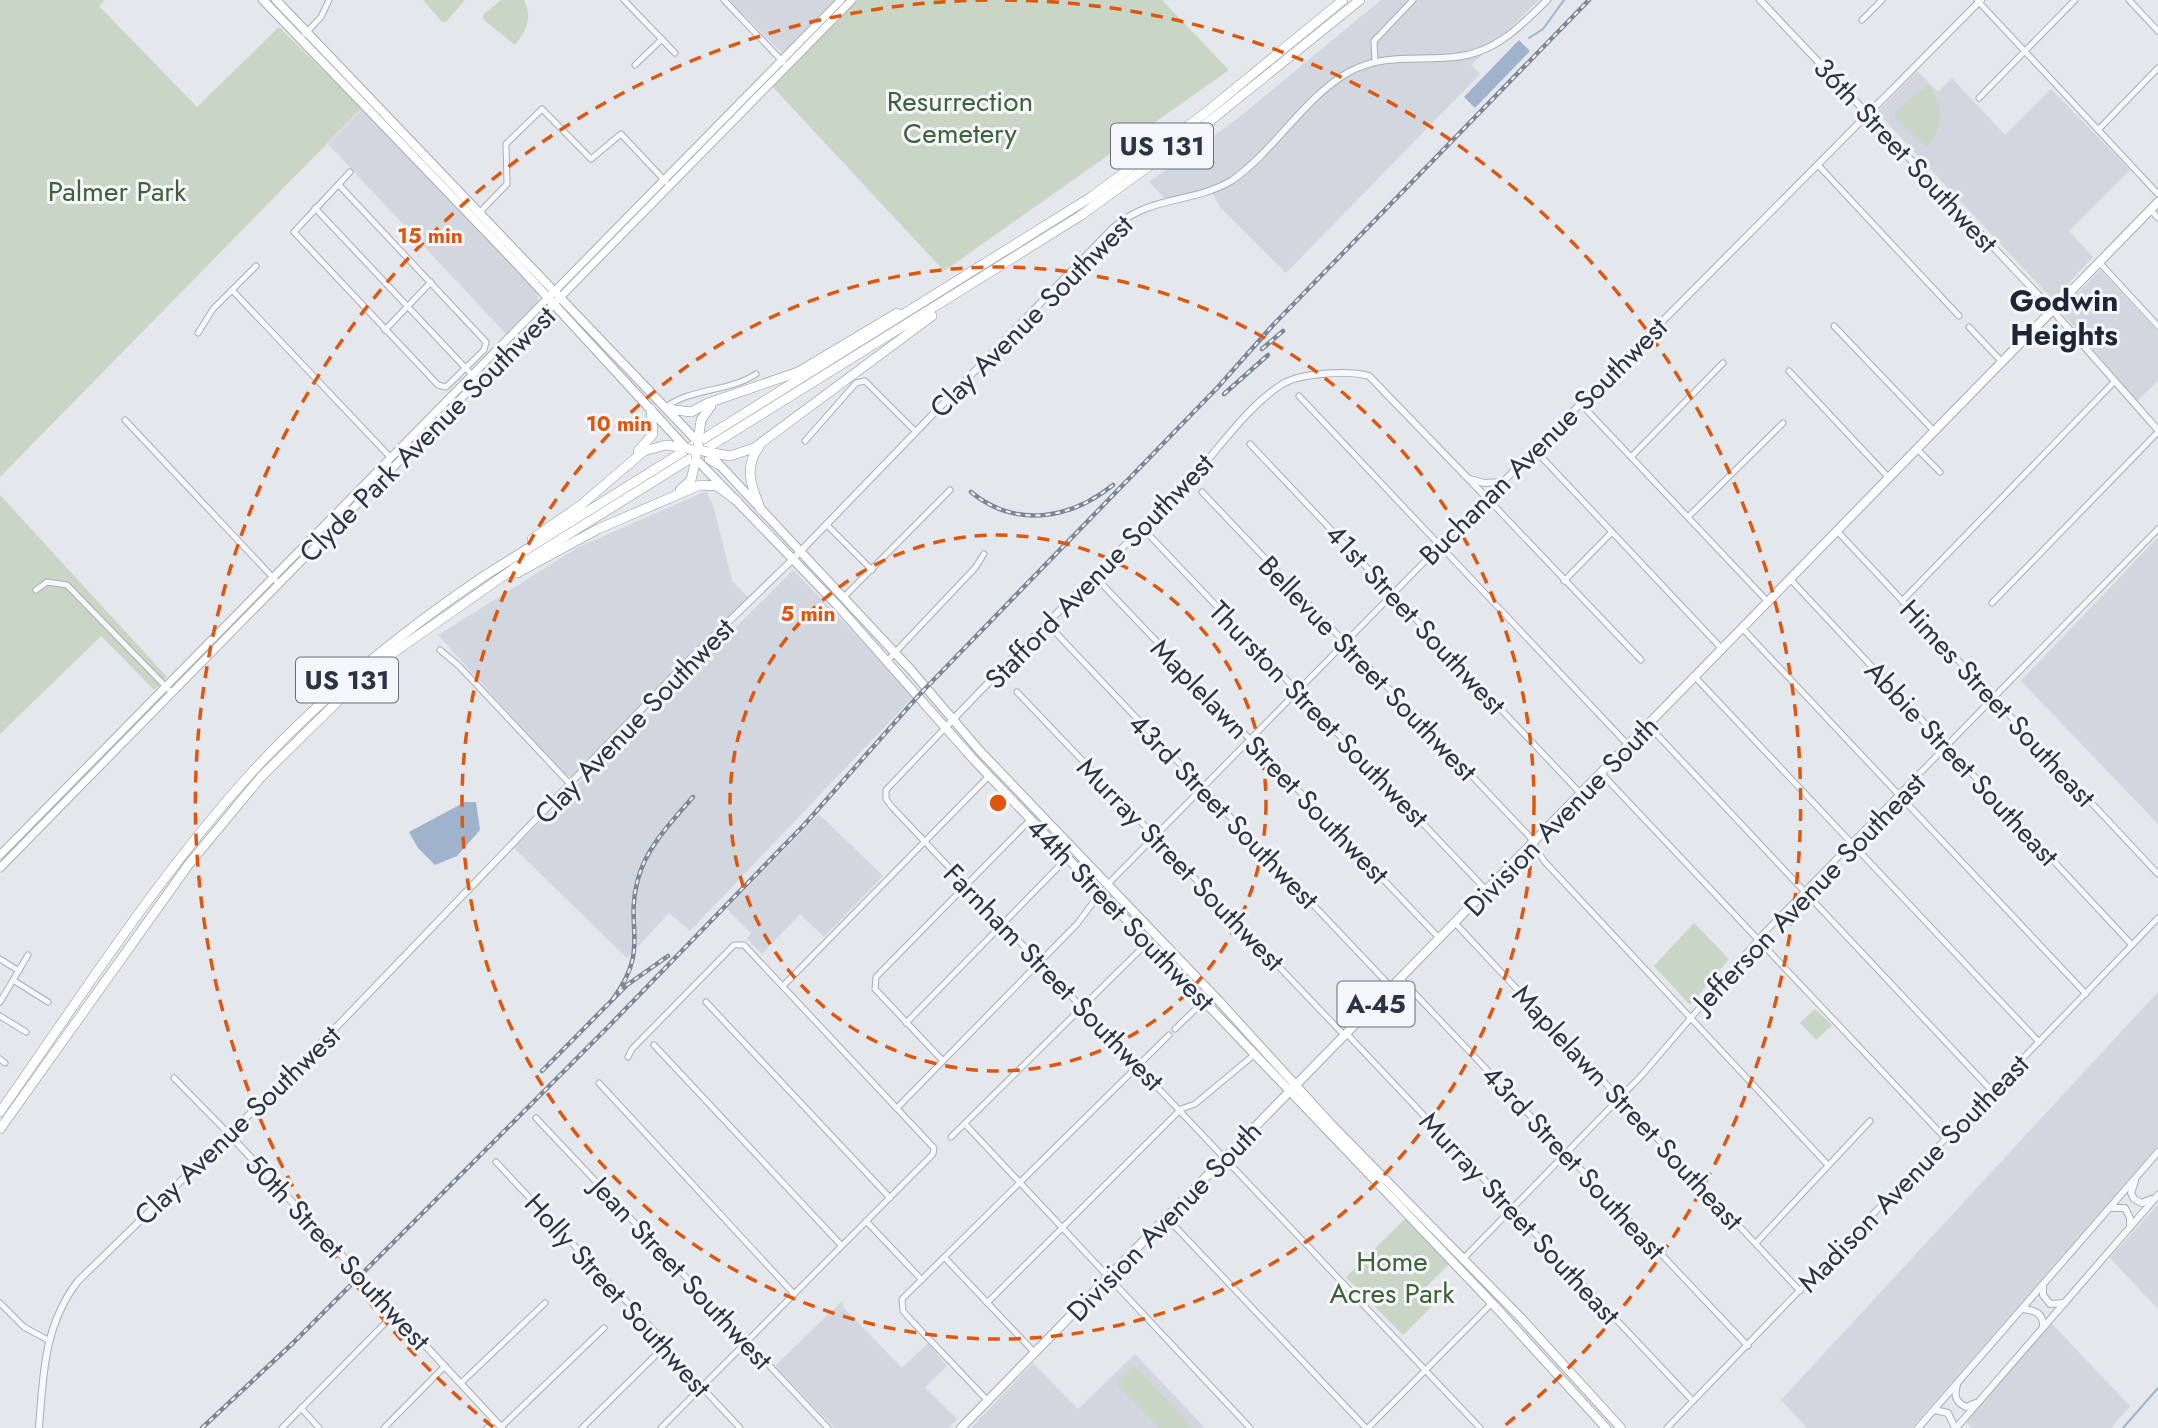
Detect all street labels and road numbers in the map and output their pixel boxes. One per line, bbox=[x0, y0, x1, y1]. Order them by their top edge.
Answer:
street label: 36th Street Southwest bbox=[1804, 48, 2007, 262]
road number: US 131 bbox=[1111, 124, 1213, 168]
street label: Clay Avenue Southwest bbox=[920, 205, 1143, 427]
street label: Clyde Park Avenue Southwest bbox=[290, 297, 565, 572]
street label: Buchanan Avenue Southwest bbox=[1410, 308, 1677, 575]
street label: Stafford Avenue Southwest bbox=[976, 444, 1223, 699]
street label: 41st Street Southwest bbox=[1316, 515, 1515, 724]
street label: Bellevue Street Southwest bbox=[1249, 546, 1487, 791]
street label: Himes Street Southeast bbox=[1890, 590, 2105, 817]
street label: Thurston Street Southwest bbox=[1199, 592, 1438, 837]
street label: Clay Avenue Southwest bbox=[525, 609, 744, 834]
street label: Maplelawn Street Southwest bbox=[1141, 629, 1398, 894]
street label: Abbie Street Southeast bbox=[1855, 651, 2068, 876]
road number: US 131 bbox=[296, 658, 398, 702]
street label: 43rd Street Southwest bbox=[1119, 704, 1328, 919]
street label: Division Avenue South bbox=[1454, 707, 1668, 926]
street label: Murray Street Southwest bbox=[1067, 748, 1294, 981]
street label: Jefferson Avenue Southeast bbox=[1681, 763, 1935, 1024]
street label: 44th Street Southwest bbox=[1017, 808, 1224, 1021]
street label: Farnham Street Southwest bbox=[934, 854, 1174, 1100]
street label: Maplelawn Street Southeast bbox=[1503, 975, 1753, 1240]
road number: A-45 bbox=[1338, 981, 1414, 1026]
street label: Clay Avenue Southwest bbox=[125, 1016, 350, 1235]
street label: Madison Avenue Southeast bbox=[1788, 1045, 2039, 1302]
street label: 43rd Street Southeast bbox=[1472, 1056, 1675, 1269]
street label: Murray Street Southeast bbox=[1410, 1103, 1630, 1334]
street label: Division Avenue South bbox=[1057, 1112, 1271, 1331]
street label: 50th Street Southwest bbox=[236, 1145, 440, 1360]
street label: Jean Street Southwest bbox=[578, 1165, 782, 1379]
street label: Holly Street Southwest bbox=[515, 1184, 721, 1407]

